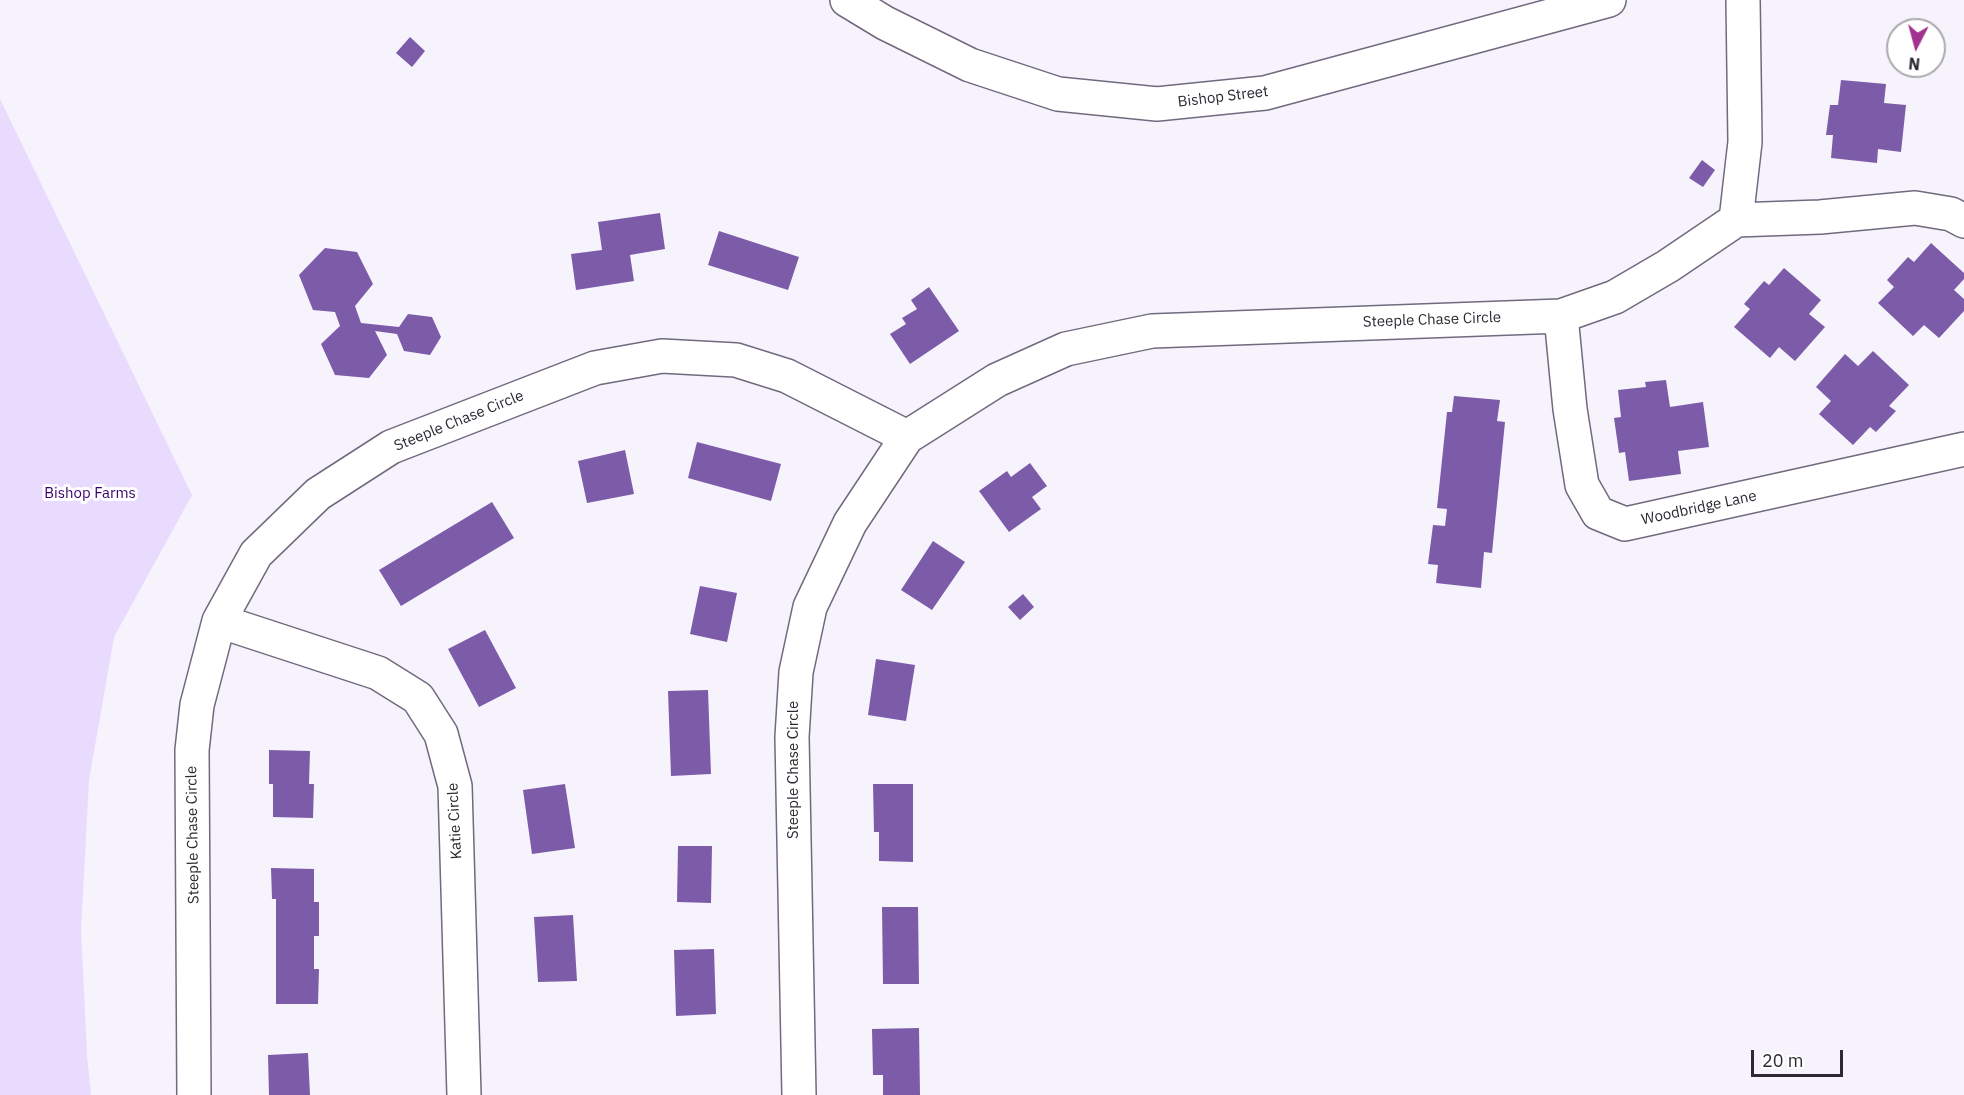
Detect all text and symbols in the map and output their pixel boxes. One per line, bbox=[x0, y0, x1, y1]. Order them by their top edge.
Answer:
north arrow bbox=[1886, 18, 1946, 78]
text: N bbox=[1908, 53, 1921, 74]
street label: Bishop Street bbox=[1177, 83, 1269, 111]
street label: Steeple Chase Circle bbox=[1363, 309, 1501, 331]
street label: Steeple Chase Circle bbox=[392, 387, 526, 455]
park label: Bishop Farms bbox=[44, 485, 136, 503]
street label: Woodbridge Lane bbox=[1640, 487, 1758, 529]
street label: Steeple Chase Circle bbox=[785, 701, 803, 839]
street label: Steeple Chase Circle bbox=[183, 766, 203, 904]
street label: Katie Circle bbox=[444, 782, 466, 860]
scale bar bbox=[1754, 1038, 1846, 1076]
text: 20 m bbox=[1762, 1049, 1804, 1072]

